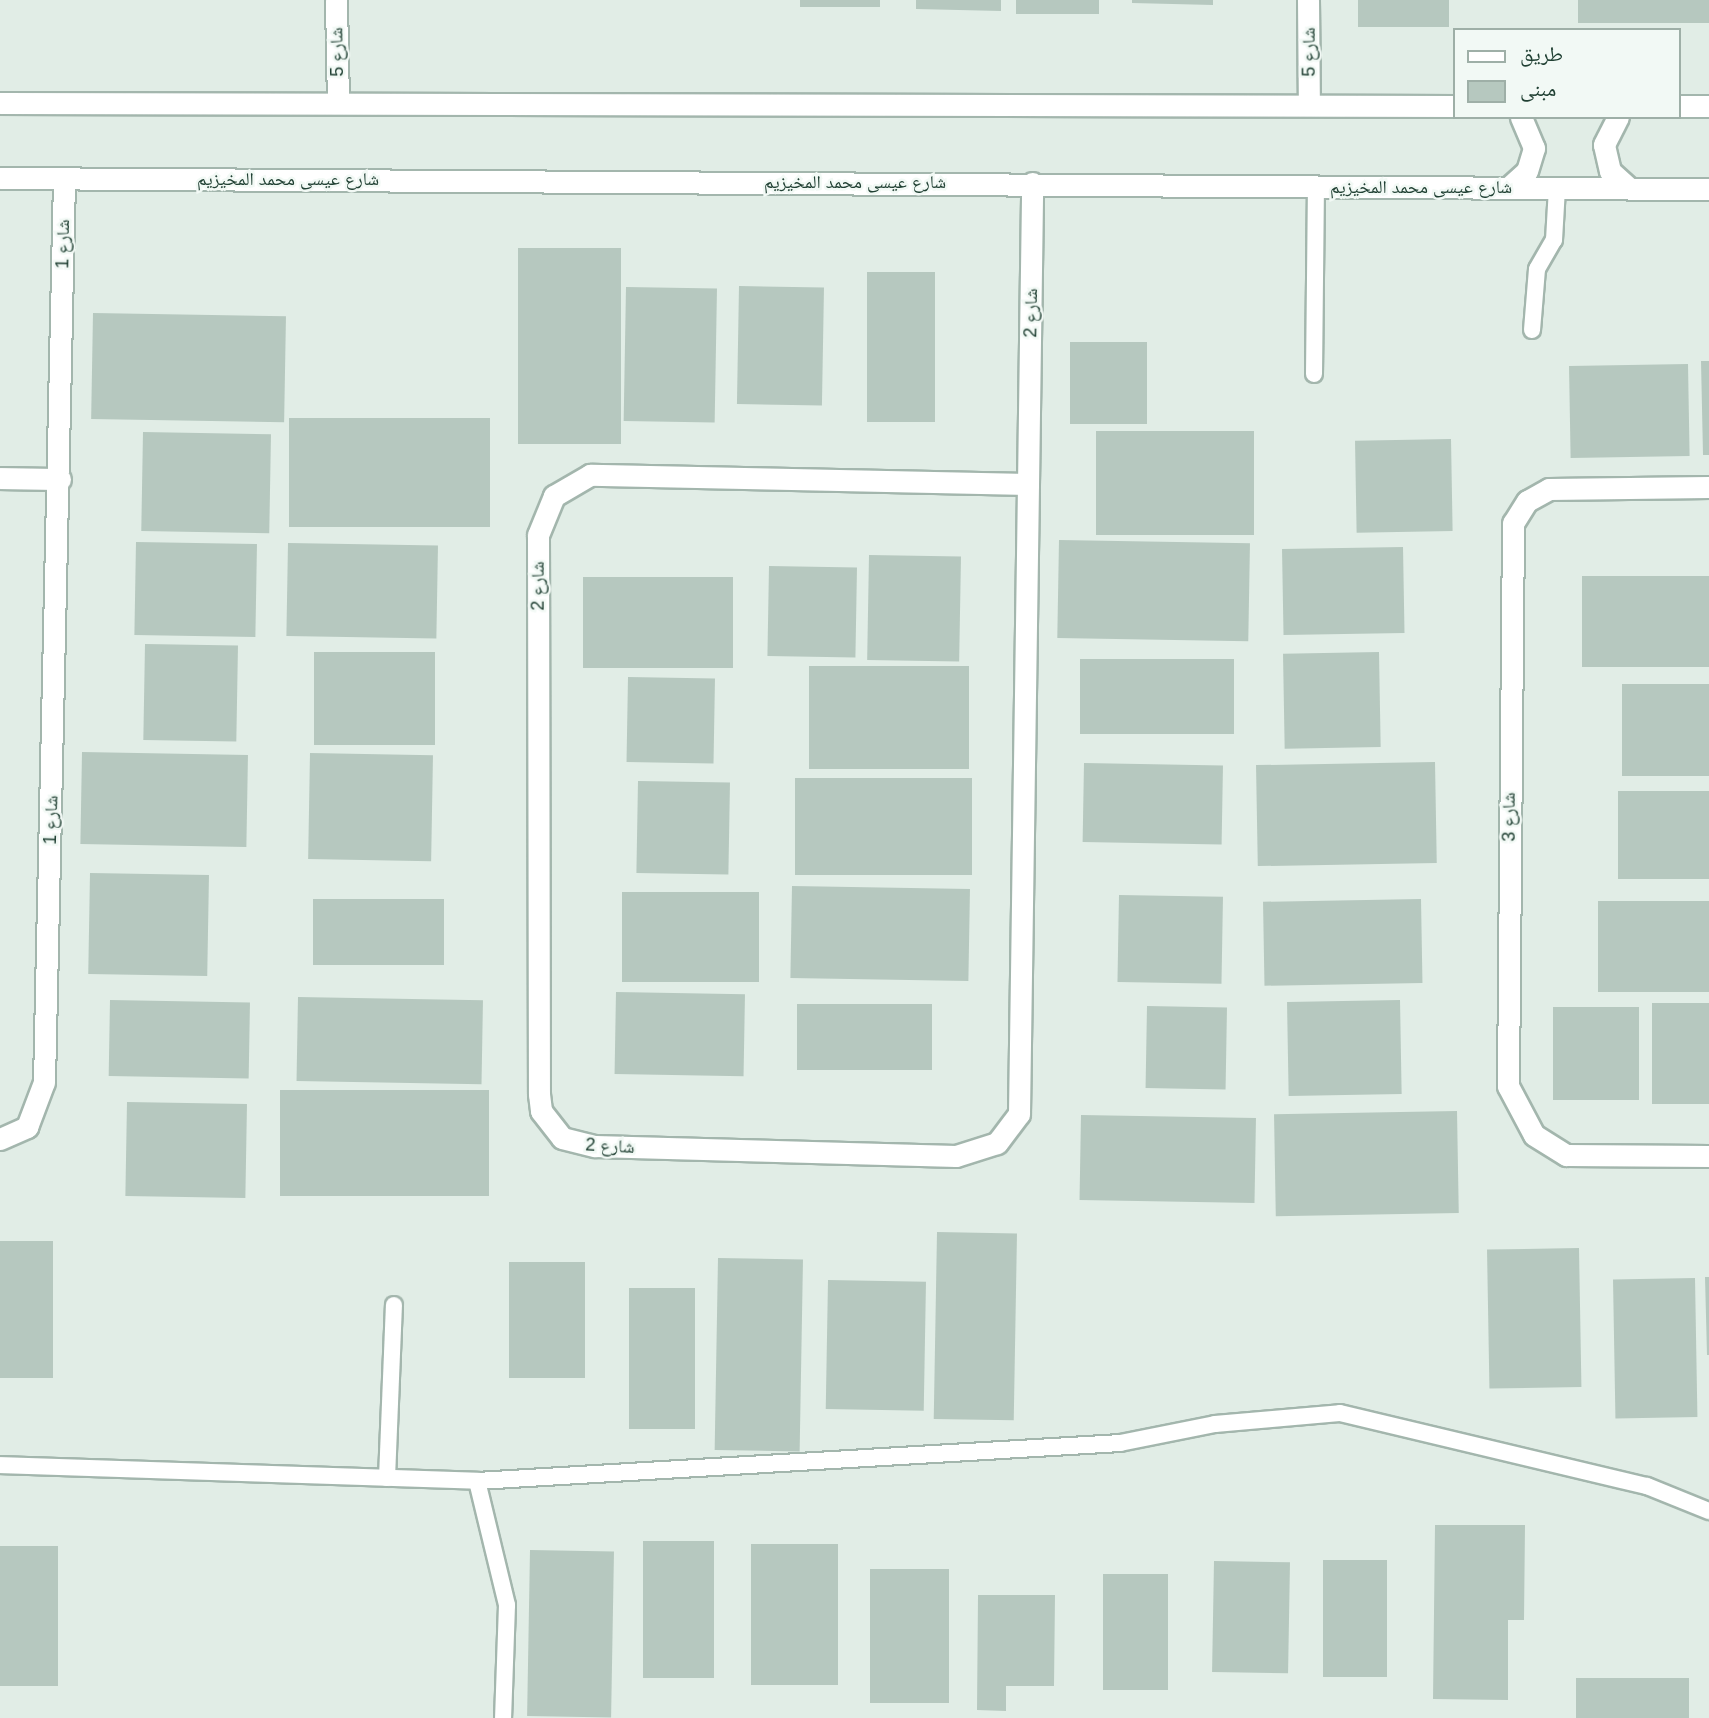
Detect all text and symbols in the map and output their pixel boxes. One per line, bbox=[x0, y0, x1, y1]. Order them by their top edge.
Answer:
street label: شارع 5 bbox=[326, 27, 348, 77]
street label: شارع 5 bbox=[1298, 27, 1320, 77]
legend bbox=[1454, 28, 1681, 119]
text: طريق bbox=[1520, 42, 1563, 65]
text: مبنى bbox=[1520, 77, 1556, 100]
street label: شارع عيسى محمد المخيزيم bbox=[197, 168, 379, 190]
street label: شارع عيسى محمد المخيزيم bbox=[764, 171, 946, 193]
street label: شارع عيسى محمد المخيزيم bbox=[1330, 176, 1512, 198]
street label: شارع 1 bbox=[52, 219, 74, 269]
street label: شارع 2 bbox=[1020, 288, 1042, 338]
street label: شارع 2 bbox=[527, 561, 549, 611]
street label: شارع 3 bbox=[1498, 792, 1520, 842]
street label: شارع 1 bbox=[39, 795, 63, 845]
street label: شارع 2 bbox=[585, 1134, 635, 1158]

